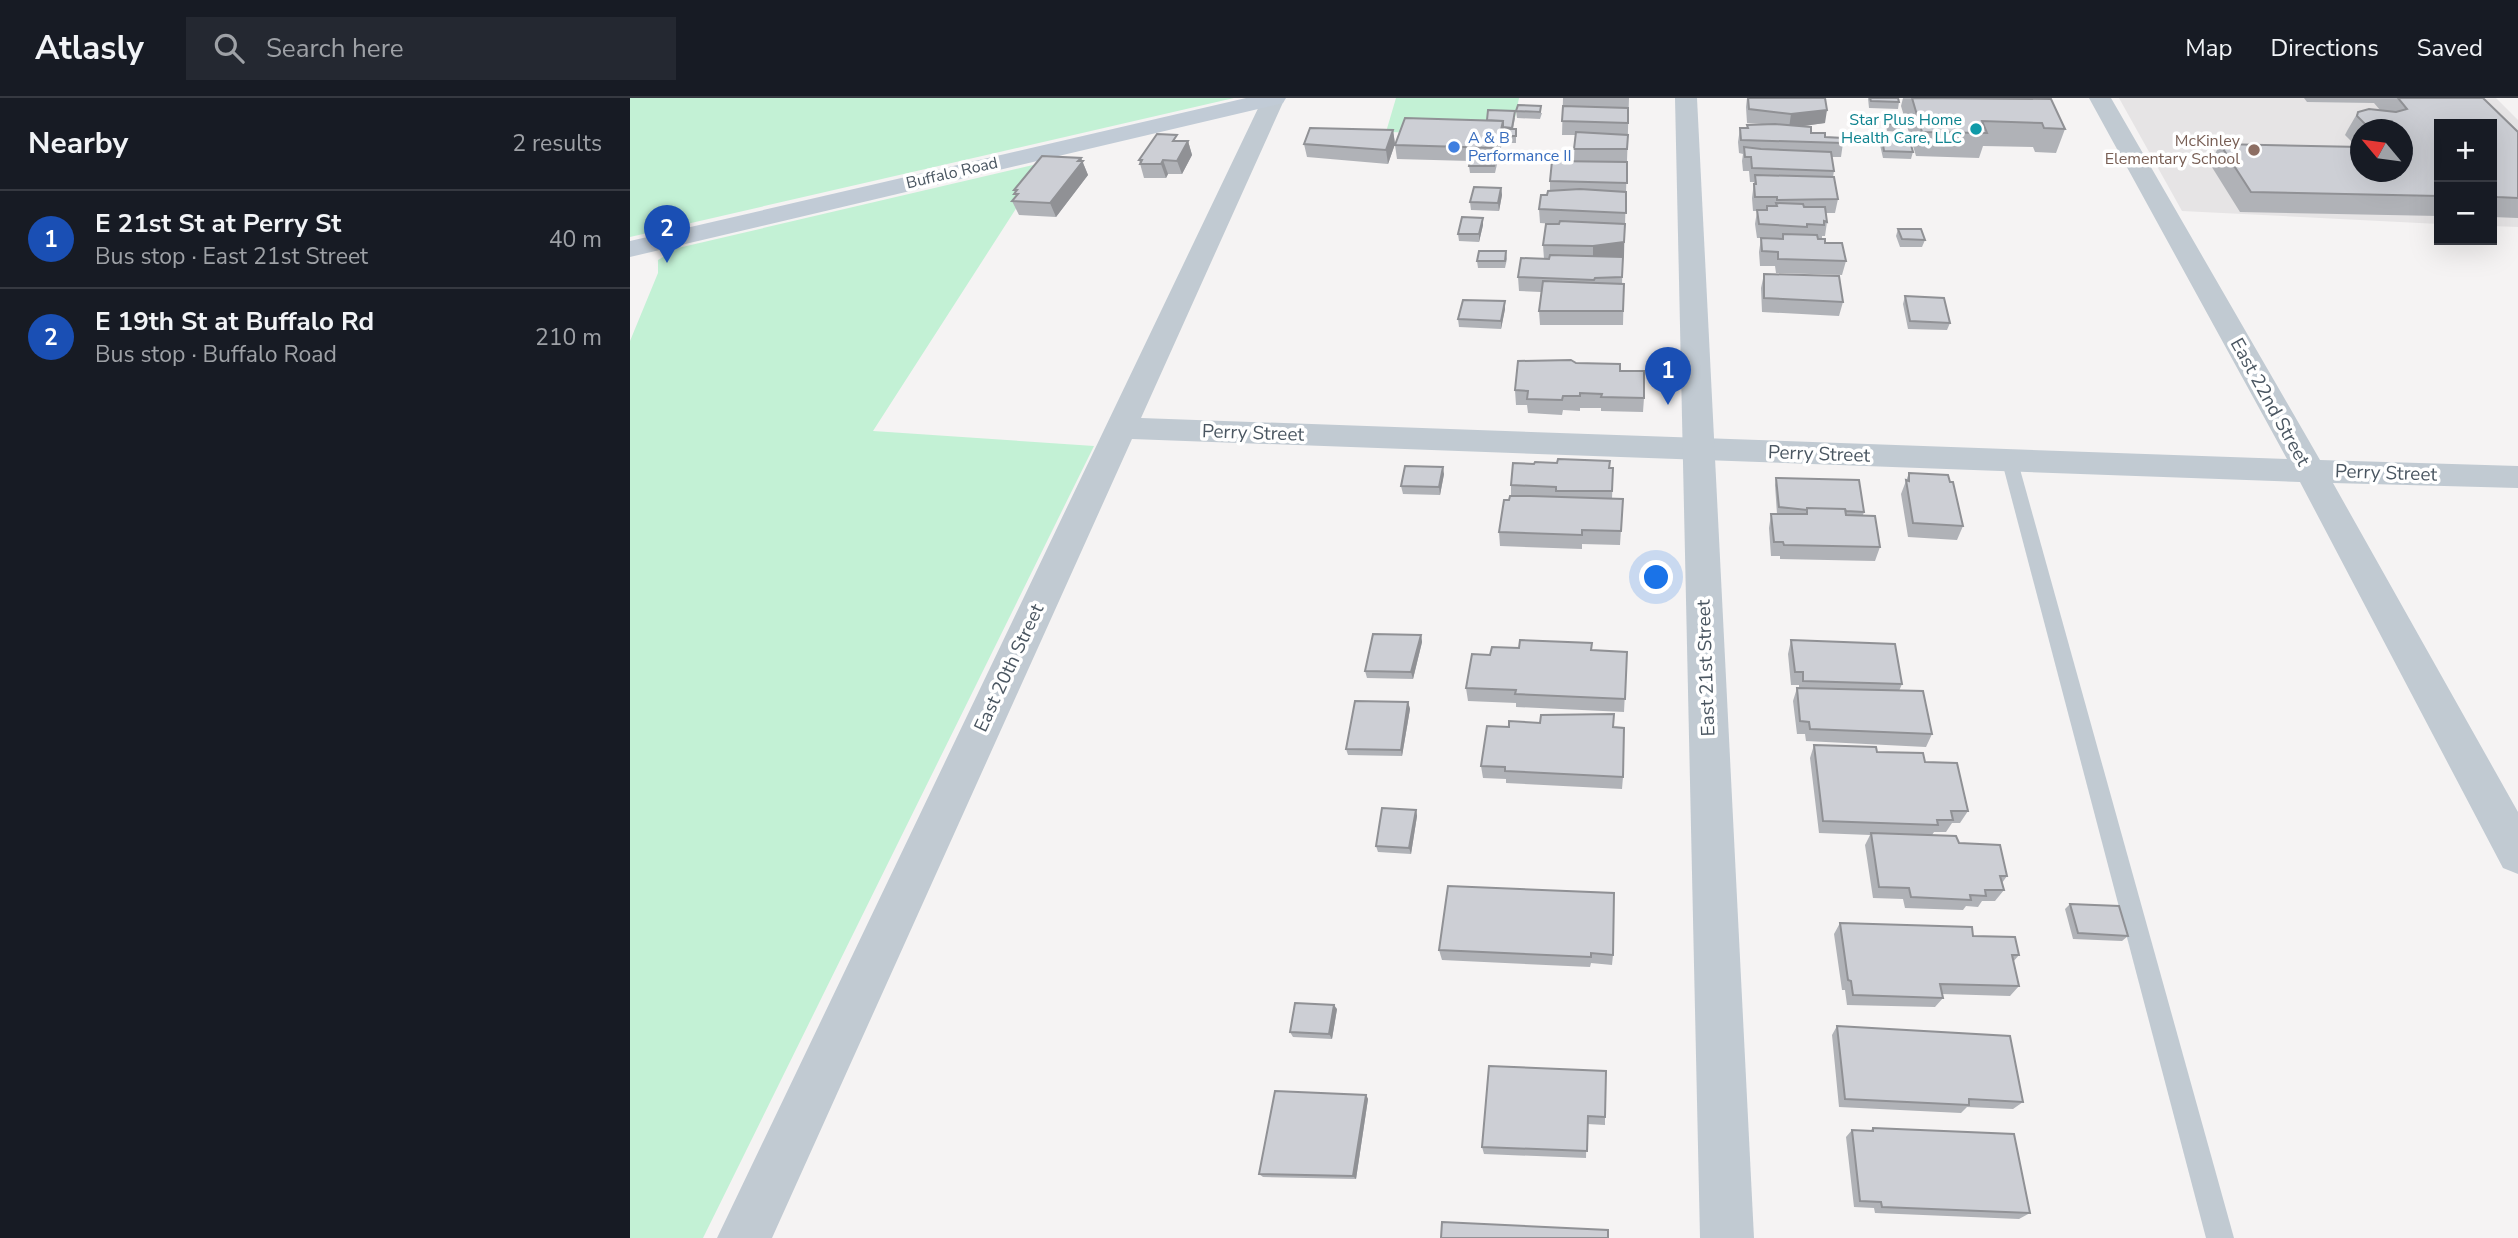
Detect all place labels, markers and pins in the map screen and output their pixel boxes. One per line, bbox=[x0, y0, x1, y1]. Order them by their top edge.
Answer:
place label: Star Plus Home Health Care, LLC bbox=[1841, 109, 1962, 149]
marker: Star Plus Home Health Care, LLC bbox=[1968, 121, 1984, 137]
place label: A & B Performance II bbox=[1468, 127, 1572, 167]
place label: McKinley Elementary School bbox=[2105, 130, 2241, 170]
marker: A & B Performance II bbox=[1446, 139, 1462, 155]
marker: McKinley Elementary School bbox=[2246, 142, 2262, 158]
pin: 2 bbox=[644, 205, 690, 263]
pin: 1 bbox=[1645, 347, 1691, 405]

